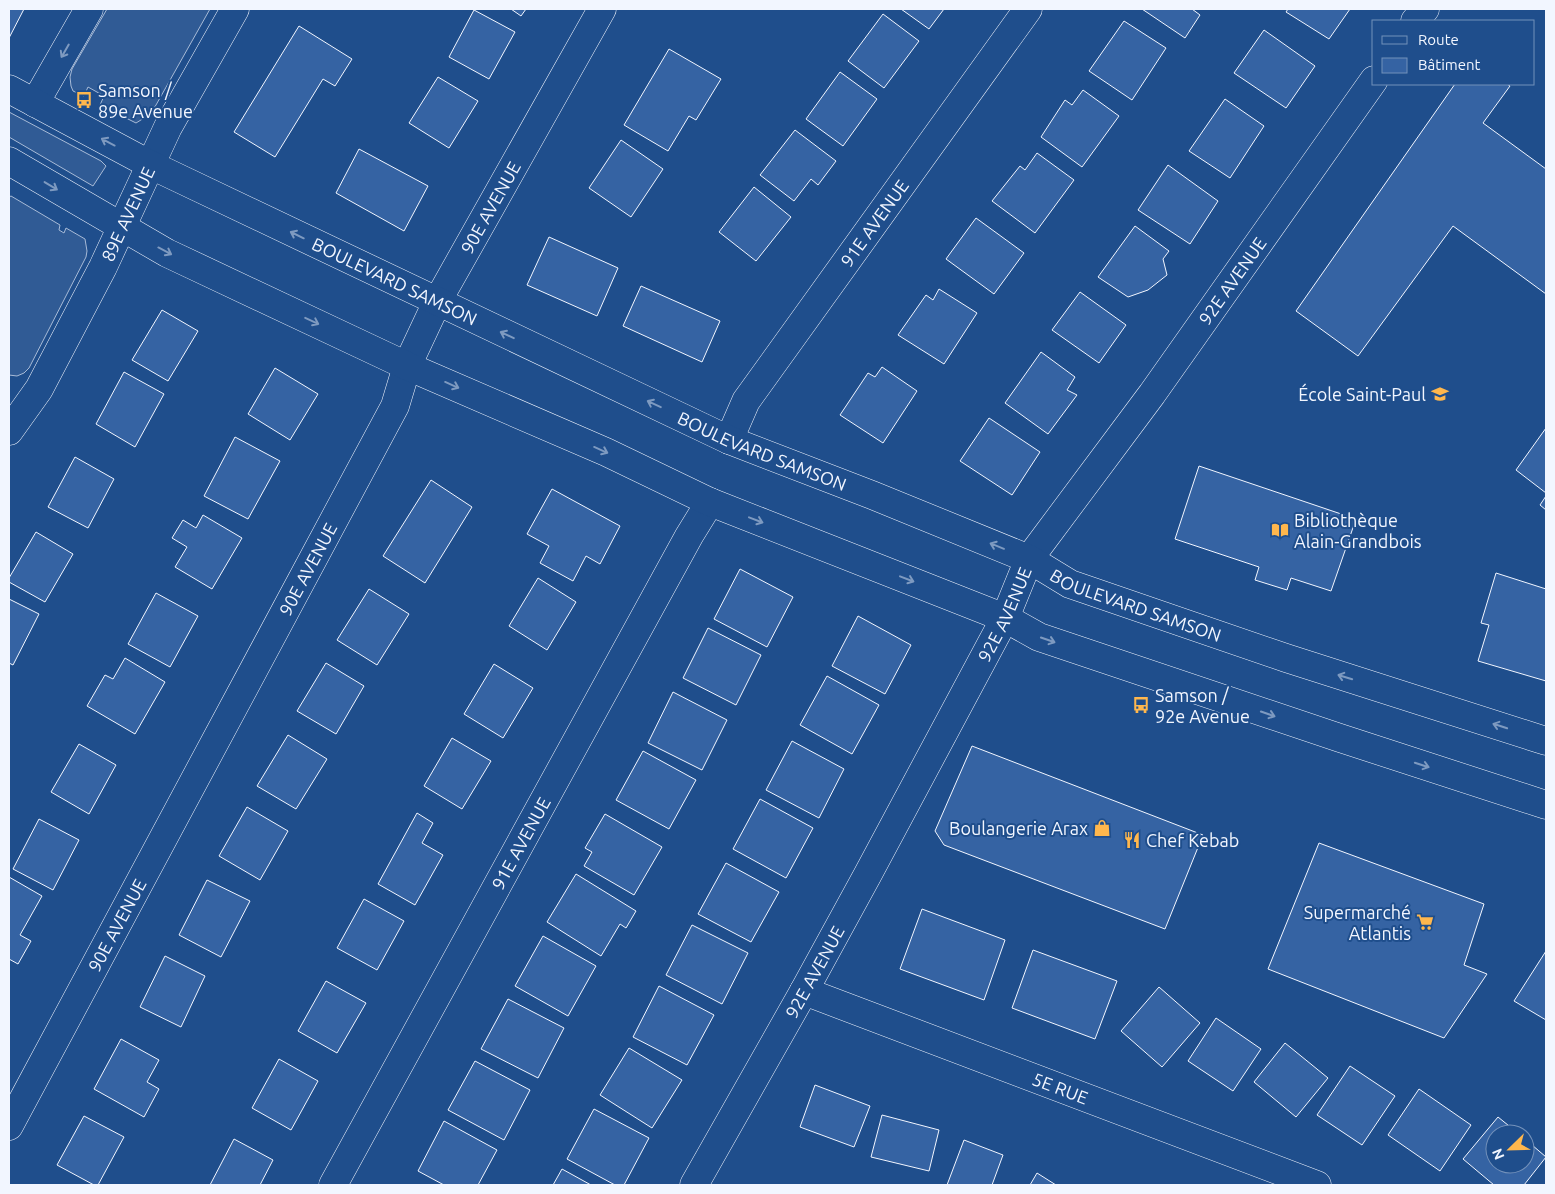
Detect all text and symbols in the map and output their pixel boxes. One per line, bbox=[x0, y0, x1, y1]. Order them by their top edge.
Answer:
legend bbox=[1372, 20, 1535, 85]
text: Route bbox=[1418, 31, 1459, 48]
one-way arrow bbox=[59, 43, 69, 58]
text: Bâtiment bbox=[1418, 56, 1481, 73]
place label: Samson / 89e Avenue bbox=[98, 80, 193, 121]
bus stop icon: Samson / 89e Avenue bbox=[74, 90, 94, 110]
one-way arrow bbox=[101, 137, 116, 146]
street label: 90E AVENUE bbox=[457, 158, 524, 257]
street label: 89E AVENUE bbox=[97, 163, 158, 264]
street label: 91E AVENUE bbox=[836, 176, 912, 270]
one-way arrow bbox=[43, 182, 57, 192]
one-way arrow bbox=[290, 230, 305, 239]
street label: BOULEVARD SAMSON bbox=[309, 233, 480, 329]
street label: 92E AVENUE bbox=[1194, 233, 1270, 328]
one-way arrow bbox=[157, 247, 172, 256]
one-way arrow bbox=[304, 317, 319, 326]
one-way arrow bbox=[500, 330, 515, 339]
one-way arrow bbox=[444, 381, 459, 391]
place label: École Saint-Paul bbox=[1298, 383, 1426, 404]
school or university icon: École Saint-Paul bbox=[1430, 384, 1450, 404]
one-way arrow bbox=[647, 399, 662, 408]
street label: BOULEVARD SAMSON bbox=[675, 407, 849, 494]
one-way arrow bbox=[593, 446, 608, 456]
place label: Bibliothèque Alain-Grandbois bbox=[1294, 510, 1422, 551]
one-way arrow bbox=[748, 516, 763, 525]
street label: 90E AVENUE bbox=[275, 519, 341, 619]
library icon: Bibliothèque Alain-Grandbois bbox=[1270, 520, 1290, 540]
one-way arrow bbox=[990, 541, 1005, 550]
street label: 92E AVENUE bbox=[974, 564, 1035, 665]
street label: BOULEVARD SAMSON bbox=[1047, 564, 1224, 645]
one-way arrow bbox=[899, 575, 914, 584]
one-way arrow bbox=[1039, 636, 1055, 645]
one-way arrow bbox=[1338, 672, 1353, 681]
place label: Samson / 92e Avenue bbox=[1155, 685, 1250, 726]
bus stop icon: Samson / 92e Avenue bbox=[1131, 695, 1151, 715]
one-way arrow bbox=[1260, 710, 1275, 719]
one-way arrow bbox=[1492, 721, 1508, 730]
one-way arrow bbox=[1414, 761, 1430, 770]
street label: 91E AVENUE bbox=[487, 793, 554, 893]
place label: Boulangerie Arax bbox=[949, 818, 1088, 838]
shop icon: Boulangerie Arax bbox=[1092, 818, 1112, 838]
restaurant icon: Chef Kebab bbox=[1122, 830, 1142, 850]
place label: Chef Kebab bbox=[1146, 830, 1239, 850]
street label: 90E AVENUE bbox=[84, 875, 150, 975]
place label: Supermarché Atlantis bbox=[1304, 902, 1411, 943]
supermarket icon: Supermarché Atlantis bbox=[1415, 912, 1435, 932]
street label: 92E AVENUE bbox=[781, 922, 848, 1021]
street label: 5E RUE bbox=[1030, 1068, 1091, 1108]
north arrow bbox=[1485, 1124, 1535, 1174]
text: N bbox=[1489, 1146, 1507, 1162]

